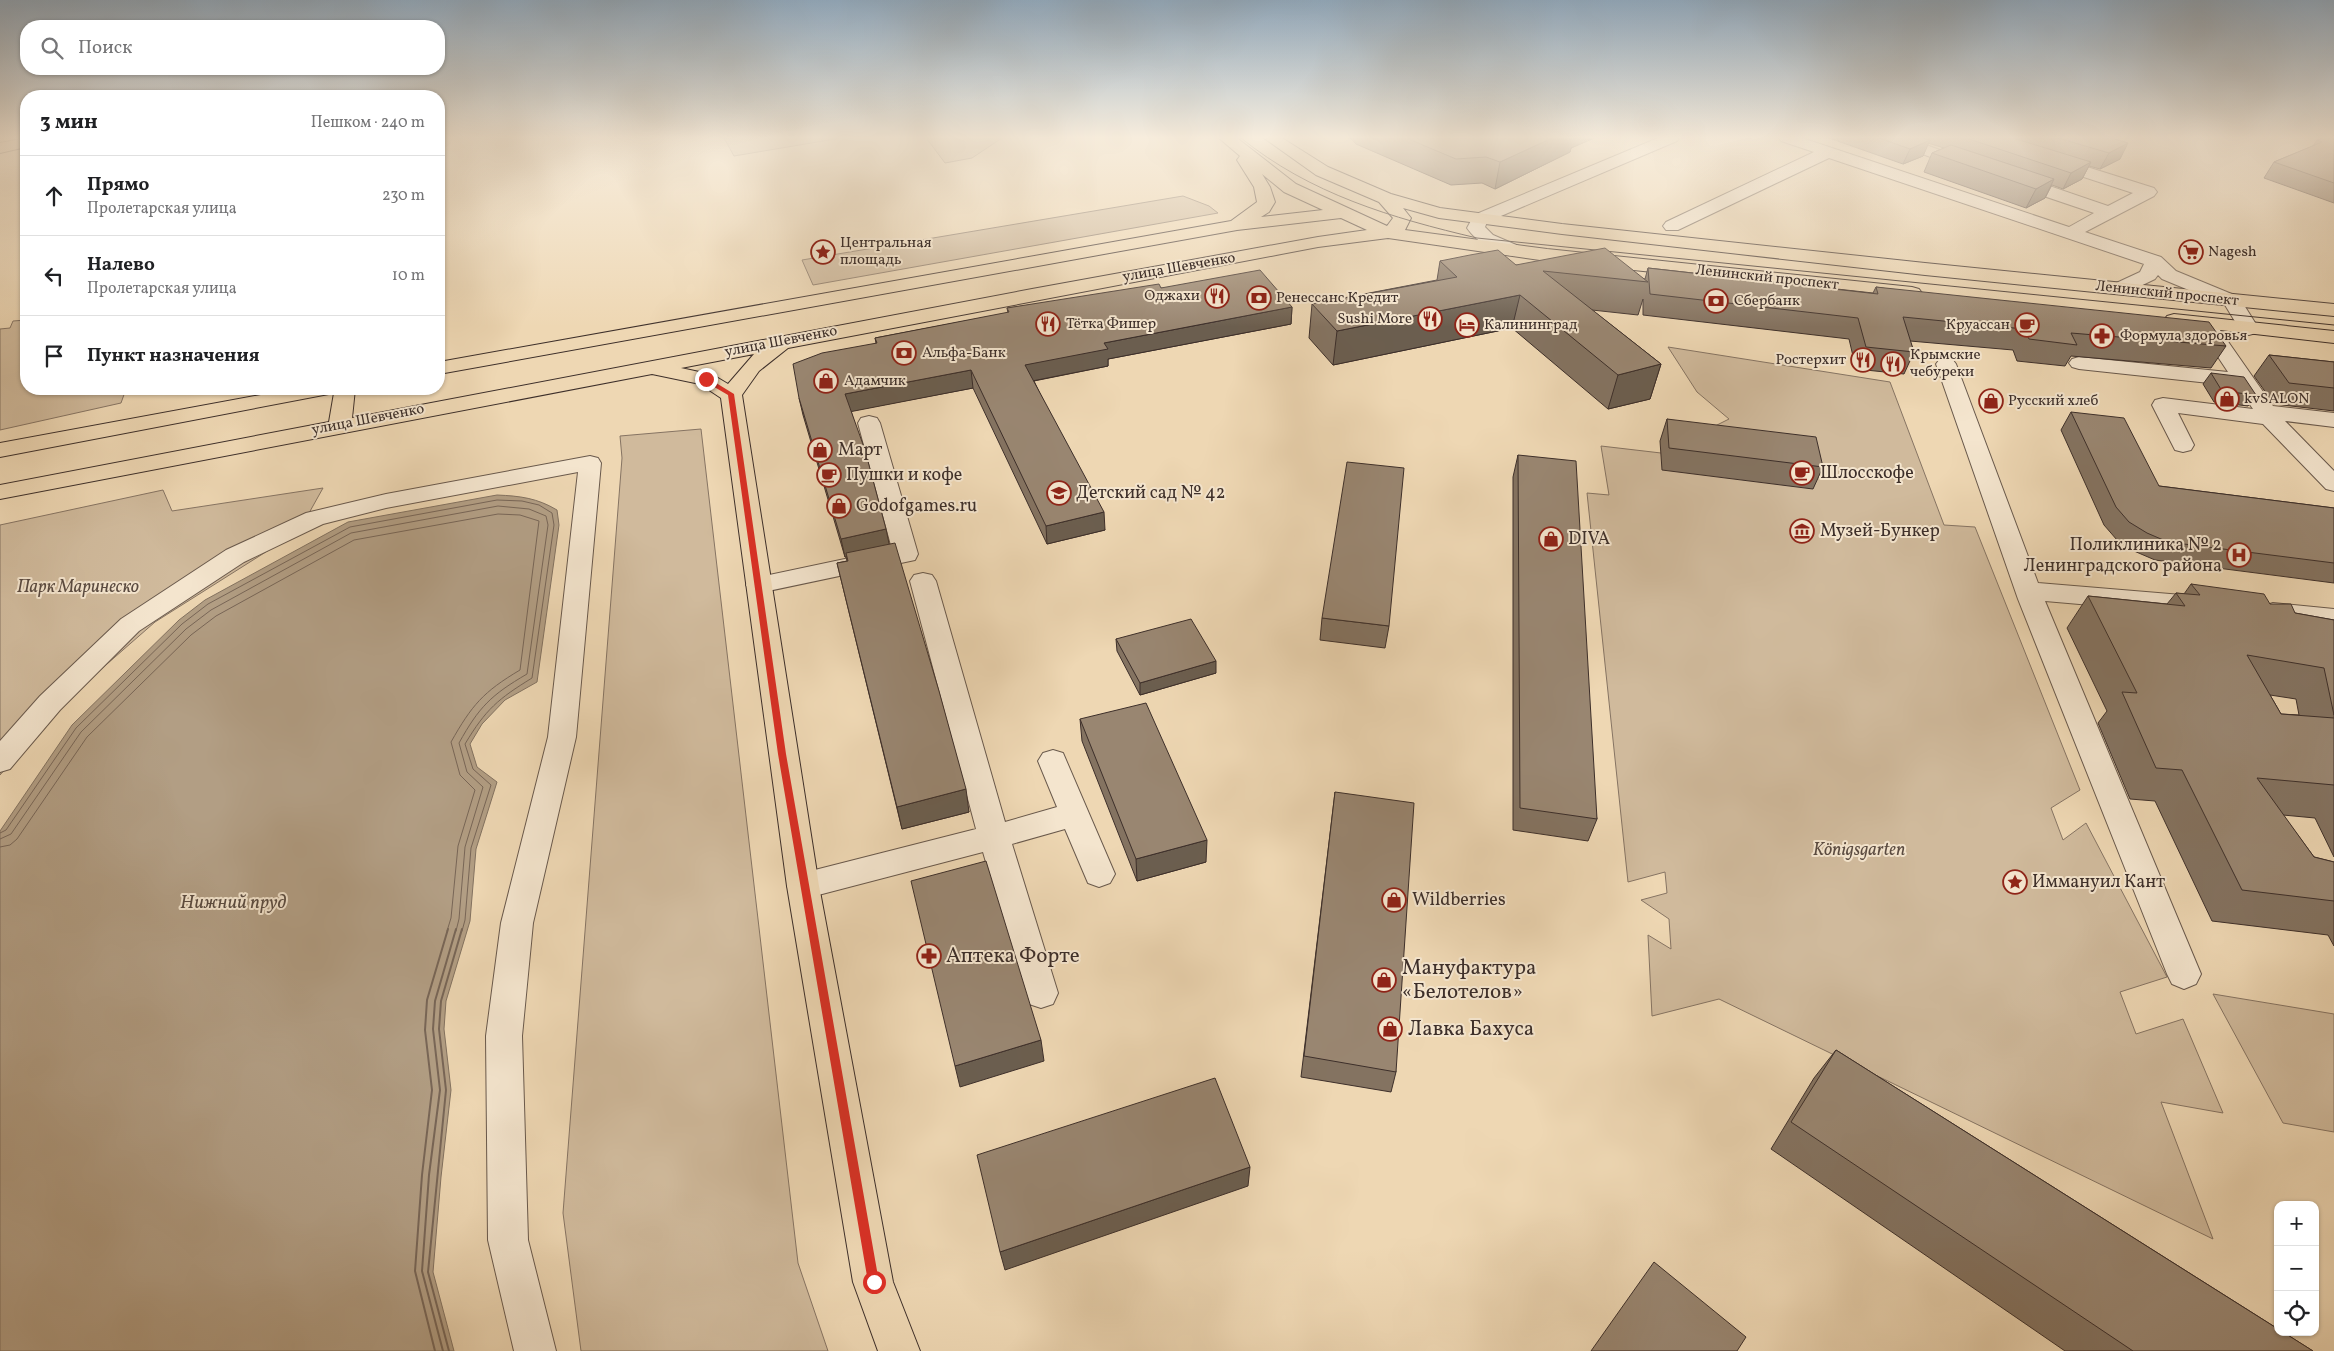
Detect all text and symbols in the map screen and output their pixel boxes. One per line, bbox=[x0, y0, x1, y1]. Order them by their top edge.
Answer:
search box bbox=[20, 20, 445, 75]
icon: search bbox=[38, 34, 66, 62]
text: Поиск bbox=[78, 35, 132, 61]
text: 3 мин bbox=[40, 108, 98, 137]
text: Пешком · 240 m bbox=[311, 112, 425, 134]
text: Прямо bbox=[87, 172, 149, 198]
icon: ahead bbox=[40, 182, 68, 210]
text: 230 m bbox=[382, 185, 425, 207]
text: Пролетарская улица bbox=[87, 198, 237, 220]
place label: Центральная площадь bbox=[840, 233, 932, 271]
place icon: Центральная площадь bbox=[810, 239, 836, 265]
supermarket icon: Nagesh bbox=[2178, 239, 2204, 265]
place label: Nagesh bbox=[2208, 242, 2257, 263]
street label: улица Шевченко bbox=[1121, 248, 1237, 288]
text: Налево bbox=[87, 252, 155, 278]
street label: Ленинский проспект bbox=[1694, 260, 1840, 296]
icon: left bbox=[40, 262, 68, 290]
text: 10 m bbox=[392, 265, 425, 287]
street label: Ленинский проспект bbox=[2094, 276, 2240, 312]
text: Пролетарская улица bbox=[87, 278, 237, 300]
restaurant icon: Оджахи bbox=[1204, 283, 1230, 309]
bank icon: Ренессанс Кредит bbox=[1246, 285, 1272, 311]
place label: Оджахи bbox=[1144, 286, 1200, 307]
place label: Ренессанс Кредит bbox=[1276, 288, 1399, 309]
bank icon: Сбербанк bbox=[1703, 288, 1729, 314]
place label: Сбербанк bbox=[1734, 291, 1800, 312]
restaurant icon: Sushi More bbox=[1417, 306, 1443, 332]
place label: Sushi More bbox=[1337, 309, 1412, 330]
restaurant icon: Тётка Фишер bbox=[1035, 311, 1061, 337]
hotel icon: Калининград bbox=[1454, 312, 1480, 338]
cafe icon: Круассан bbox=[2014, 312, 2040, 338]
place label: Тётка Фишер bbox=[1066, 314, 1156, 335]
place label: Калининград bbox=[1484, 315, 1578, 336]
place label: Круассан bbox=[1946, 315, 2010, 336]
street label: улица Шевченко bbox=[723, 321, 839, 363]
pharmacy icon: Формула здоровья bbox=[2089, 323, 2115, 349]
place label: Формула здоровья bbox=[2120, 326, 2247, 347]
bank icon: Альфа-Банк bbox=[891, 340, 917, 366]
icon: arrive bbox=[40, 342, 68, 370]
text: Пункт назначения bbox=[87, 343, 260, 369]
place label: Альфа-Банк bbox=[922, 343, 1006, 364]
place label: Крымские чебуреки bbox=[1910, 345, 1981, 383]
restaurant icon: Ростерхит bbox=[1850, 347, 1876, 373]
place label: Ростерхит bbox=[1776, 350, 1846, 371]
restaurant icon: Крымские чебуреки bbox=[1880, 351, 1906, 377]
route end bbox=[695, 368, 718, 391]
shop icon: Адамчик bbox=[813, 368, 839, 394]
place label: Адамчик bbox=[844, 371, 906, 392]
shop icon: kvSALON bbox=[2214, 386, 2240, 412]
shop icon: Русский хлеб bbox=[1978, 388, 2004, 414]
place label: kvSALON bbox=[2244, 389, 2309, 410]
place label: Русский хлеб bbox=[2008, 391, 2098, 412]
street label: улица Шевченко bbox=[310, 399, 426, 441]
shop icon: Март bbox=[807, 437, 833, 463]
place label: Март bbox=[838, 438, 882, 463]
cafe icon: Шлосскофе bbox=[1789, 460, 1815, 486]
place label: Шлосскофе bbox=[1820, 461, 1914, 486]
cafe icon: Пушки и кофе bbox=[816, 462, 842, 488]
place label: Пушки и кофе bbox=[846, 463, 962, 488]
school or university icon: Детский сад № 42 bbox=[1046, 480, 1072, 506]
place label: Детский сад № 42 bbox=[1076, 481, 1226, 506]
shop icon: Godofgames.ru bbox=[826, 493, 852, 519]
place label: Godofgames.ru bbox=[856, 494, 977, 519]
museum icon: Музей-Бункер bbox=[1789, 518, 1815, 544]
place label: Музей-Бункер bbox=[1820, 519, 1940, 544]
shop icon: DIVA bbox=[1538, 526, 1564, 552]
place label: DIVA bbox=[1568, 527, 1610, 552]
place label: Поликлиника № 2 Ленинградского района bbox=[2024, 533, 2222, 579]
hospital icon: Поликлиника № 2 Ленинградского района bbox=[2226, 542, 2252, 568]
park label: Парк Маринеско bbox=[17, 575, 139, 600]
park label: Königsgarten bbox=[1813, 838, 1905, 863]
place icon: Иммануил Кант bbox=[2002, 869, 2028, 895]
place label: Иммануил Кант bbox=[2032, 870, 2165, 895]
shop icon: Wildberries bbox=[1381, 887, 1407, 913]
place label: Wildberries bbox=[1412, 888, 1506, 913]
water label: Нижний пруд bbox=[180, 890, 287, 916]
place label: Аптека Форте bbox=[946, 942, 1080, 971]
pharmacy icon: Аптека Форте bbox=[916, 943, 942, 969]
place label: Мануфактура «Белотелов» bbox=[1402, 954, 1536, 1007]
shop icon: Мануфактура «Белотелов» bbox=[1371, 967, 1397, 993]
place label: Лавка Бахуса bbox=[1408, 1015, 1534, 1044]
shop icon: Лавка Бахуса bbox=[1377, 1016, 1403, 1042]
map controls bbox=[2274, 1201, 2319, 1336]
button: + bbox=[2274, 1201, 2319, 1246]
button: − bbox=[2274, 1246, 2319, 1291]
route start bbox=[863, 1271, 886, 1294]
button: locate bbox=[2274, 1291, 2319, 1336]

